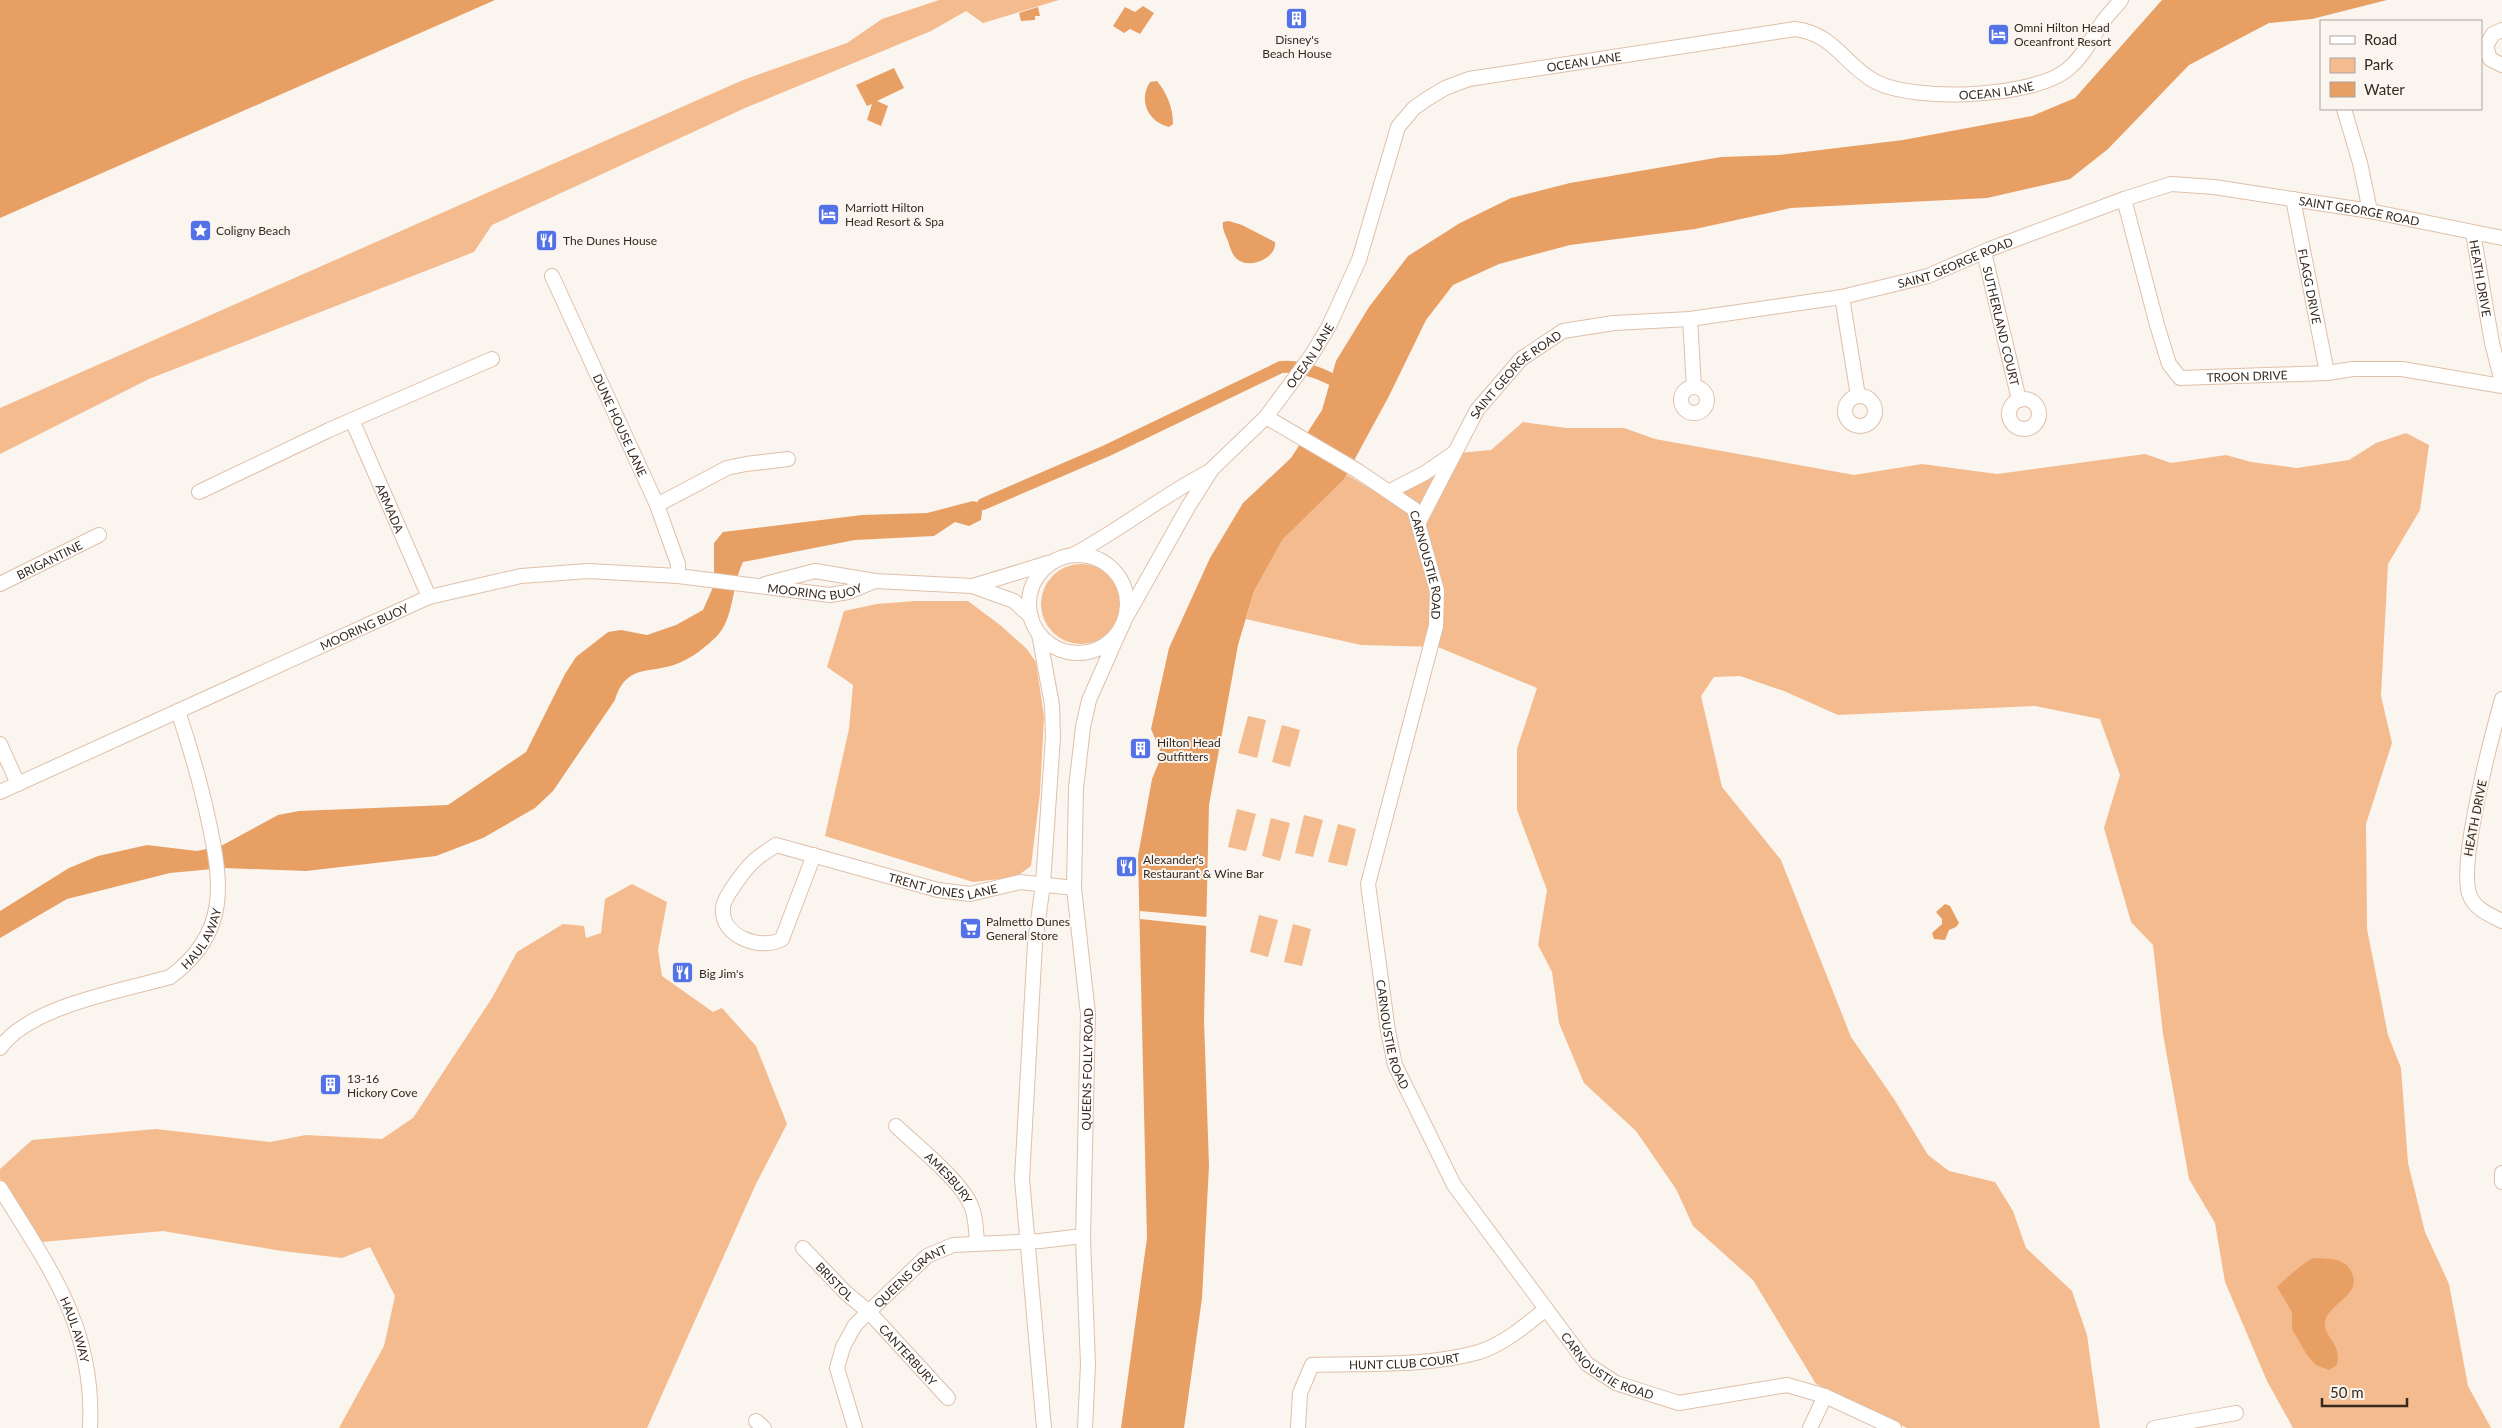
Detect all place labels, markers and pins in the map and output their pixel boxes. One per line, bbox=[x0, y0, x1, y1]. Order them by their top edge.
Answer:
building icon: Disney's Beach House bbox=[1285, 6, 1309, 30]
place label: Omni Hilton Head Oceanfront Resort bbox=[2014, 20, 2112, 49]
hotel icon: Omni Hilton Head Oceanfront Resort bbox=[1986, 22, 2010, 46]
place label: Disney's Beach House bbox=[1262, 32, 1332, 61]
place label: Marriott Hilton Head Resort & Spa bbox=[845, 200, 944, 229]
hotel icon: Marriott Hilton Head Resort & Spa bbox=[817, 202, 841, 226]
place icon: Coligny Beach bbox=[188, 218, 212, 242]
place label: Coligny Beach bbox=[216, 223, 291, 238]
restaurant icon: The Dunes House bbox=[535, 228, 559, 252]
place label: The Dunes House bbox=[563, 233, 657, 248]
place label: Hilton Head Outfitters bbox=[1157, 735, 1221, 764]
building icon: Hilton Head Outfitters bbox=[1129, 737, 1153, 761]
place label: Alexander's Restaurant & Wine Bar bbox=[1143, 852, 1264, 881]
restaurant icon: Alexander's Restaurant & Wine Bar bbox=[1115, 854, 1139, 878]
place label: Palmetto Dunes General Store bbox=[986, 914, 1070, 943]
supermarket icon: Palmetto Dunes General Store bbox=[958, 916, 982, 940]
restaurant icon: Big Jim's bbox=[671, 961, 695, 985]
place label: Big Jim's bbox=[699, 966, 744, 981]
place label: 13-16 Hickory Cove bbox=[347, 1071, 417, 1100]
building icon: 13-16 Hickory Cove bbox=[319, 1073, 343, 1097]

